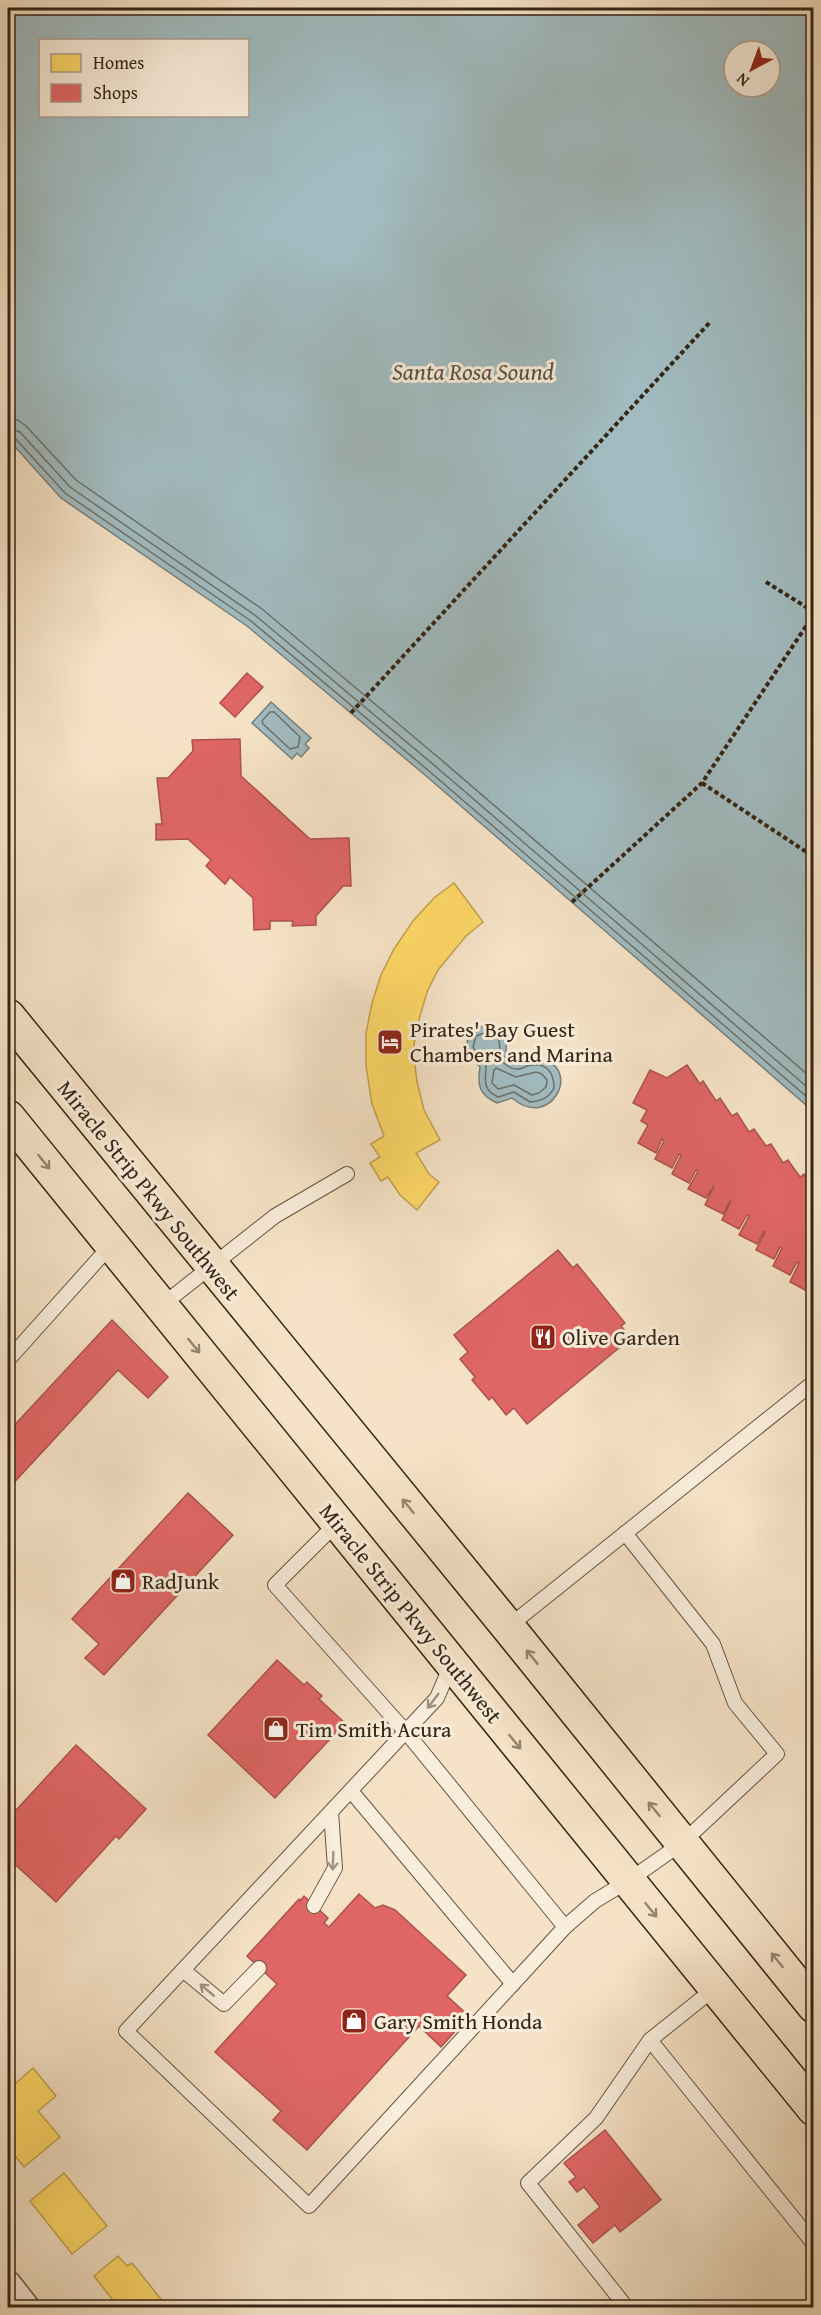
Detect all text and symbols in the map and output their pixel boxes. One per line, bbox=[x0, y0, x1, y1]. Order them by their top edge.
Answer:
legend bbox=[39, 39, 249, 117]
north arrow bbox=[722, 39, 782, 99]
text: Homes bbox=[93, 49, 144, 76]
text: N bbox=[730, 68, 754, 93]
text: Shops bbox=[93, 79, 138, 106]
water label: Santa Rosa Sound bbox=[392, 354, 555, 389]
place label: Pirates' Bay Guest Chambers and Marina bbox=[410, 1013, 613, 1070]
hotel icon: Pirates' Bay Guest Chambers and Marina bbox=[375, 1027, 405, 1057]
street label: Miracle Strip Pkwy Southwest bbox=[50, 1073, 248, 1307]
one-way arrow bbox=[38, 1154, 51, 1170]
place label: Olive Garden bbox=[562, 1321, 681, 1353]
restaurant icon: Olive Garden bbox=[528, 1322, 558, 1352]
one-way arrow bbox=[187, 1338, 200, 1354]
street label: Miracle Strip Pkwy Southwest bbox=[312, 1496, 510, 1730]
one-way arrow bbox=[402, 1498, 415, 1514]
place label: RadJunk bbox=[142, 1565, 220, 1597]
shop icon: RadJunk bbox=[108, 1566, 138, 1596]
one-way arrow bbox=[526, 1649, 539, 1665]
one-way arrow bbox=[427, 1692, 439, 1708]
place label: Tim Smith Acura bbox=[296, 1713, 452, 1745]
shop icon: Tim Smith Acura bbox=[261, 1714, 291, 1744]
one-way arrow bbox=[509, 1734, 522, 1750]
one-way arrow bbox=[648, 1801, 661, 1817]
one-way arrow bbox=[328, 1851, 339, 1870]
one-way arrow bbox=[645, 1901, 658, 1917]
one-way arrow bbox=[770, 1953, 783, 1969]
one-way arrow bbox=[200, 1983, 215, 1997]
place label: Gary Smith Honda bbox=[374, 2005, 543, 2037]
shop icon: Gary Smith Honda bbox=[339, 2006, 369, 2036]

